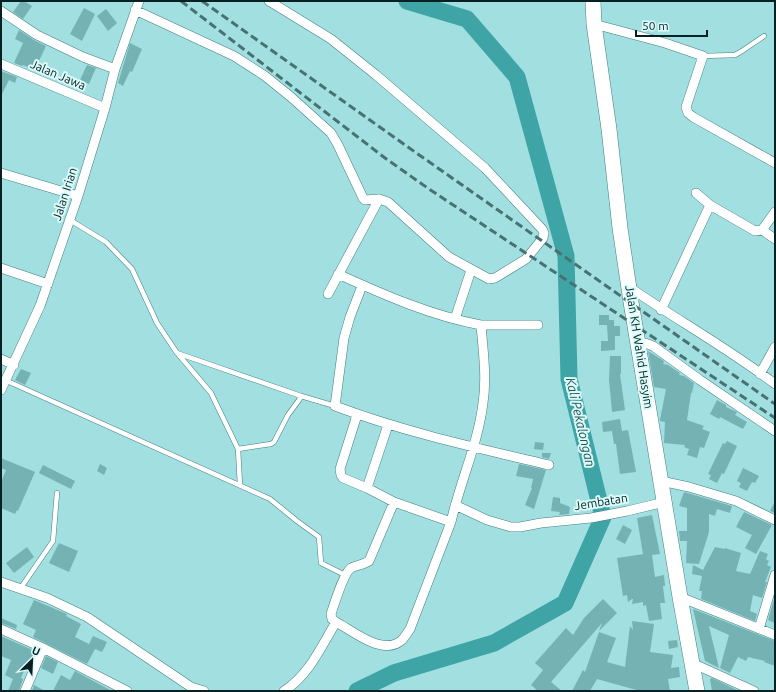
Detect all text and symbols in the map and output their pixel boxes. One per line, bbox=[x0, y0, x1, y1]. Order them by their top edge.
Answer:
scale bar bbox=[636, 12, 707, 38]
text: 50 m bbox=[642, 19, 669, 32]
street label: Jalan Jawa bbox=[29, 57, 88, 92]
street label: Jalan Irian bbox=[50, 166, 79, 222]
street label: Jalan KH Wahid Hasyim bbox=[623, 284, 656, 410]
water label: Kali Pekalongan bbox=[564, 376, 598, 468]
street label: Jembatan bbox=[573, 491, 629, 512]
north arrow bbox=[12, 640, 52, 680]
text: U bbox=[30, 644, 42, 658]

